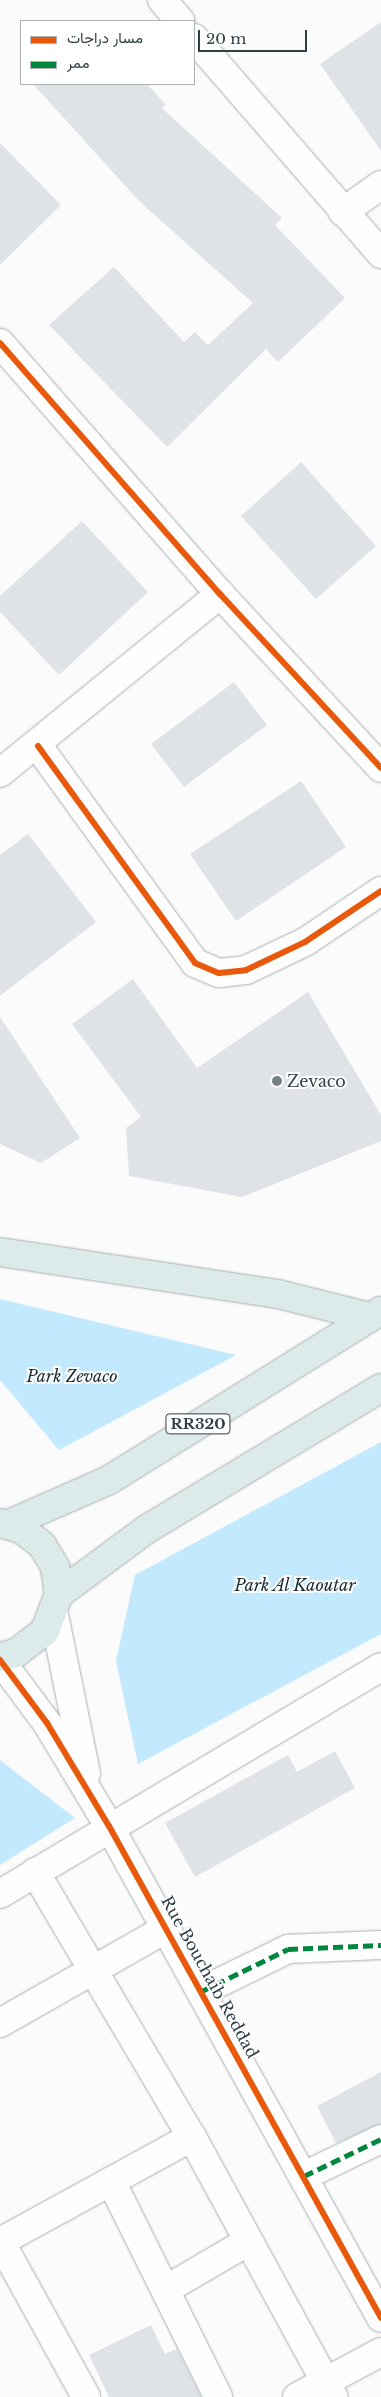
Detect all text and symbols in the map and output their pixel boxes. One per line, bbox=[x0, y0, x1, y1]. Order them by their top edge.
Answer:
legend bbox=[20, 20, 195, 85]
scale bar bbox=[201, 20, 310, 52]
text: مسار دراجات bbox=[67, 28, 143, 47]
text: 20 m bbox=[206, 29, 246, 48]
text: ممر bbox=[67, 53, 89, 72]
place label: Zevaco bbox=[287, 1071, 346, 1091]
marker: Zevaco bbox=[271, 1075, 283, 1087]
park label: Park Zevaco bbox=[26, 1366, 118, 1386]
road number: RR320 bbox=[164, 1412, 232, 1436]
park label: Park Al Kaoutar bbox=[234, 1575, 356, 1595]
street label: Rue Bouchaib Reddad bbox=[157, 1893, 263, 2061]

